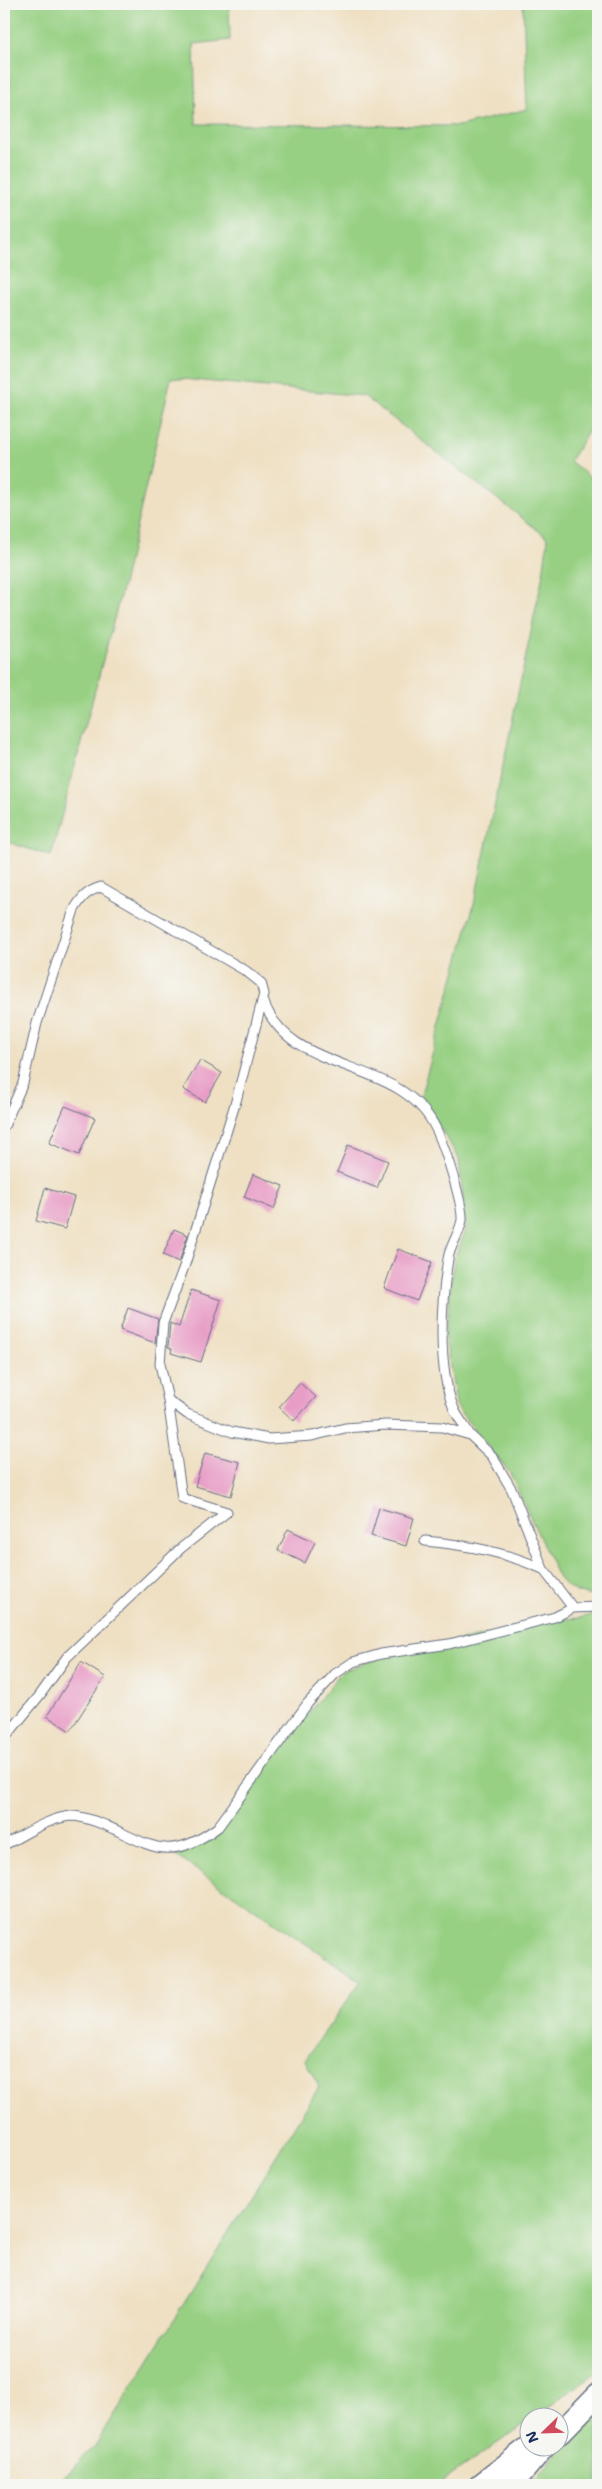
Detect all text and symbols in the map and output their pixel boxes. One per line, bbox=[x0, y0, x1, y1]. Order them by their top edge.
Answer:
north arrow bbox=[520, 2406, 570, 2456]
text: N bbox=[522, 2428, 542, 2446]

